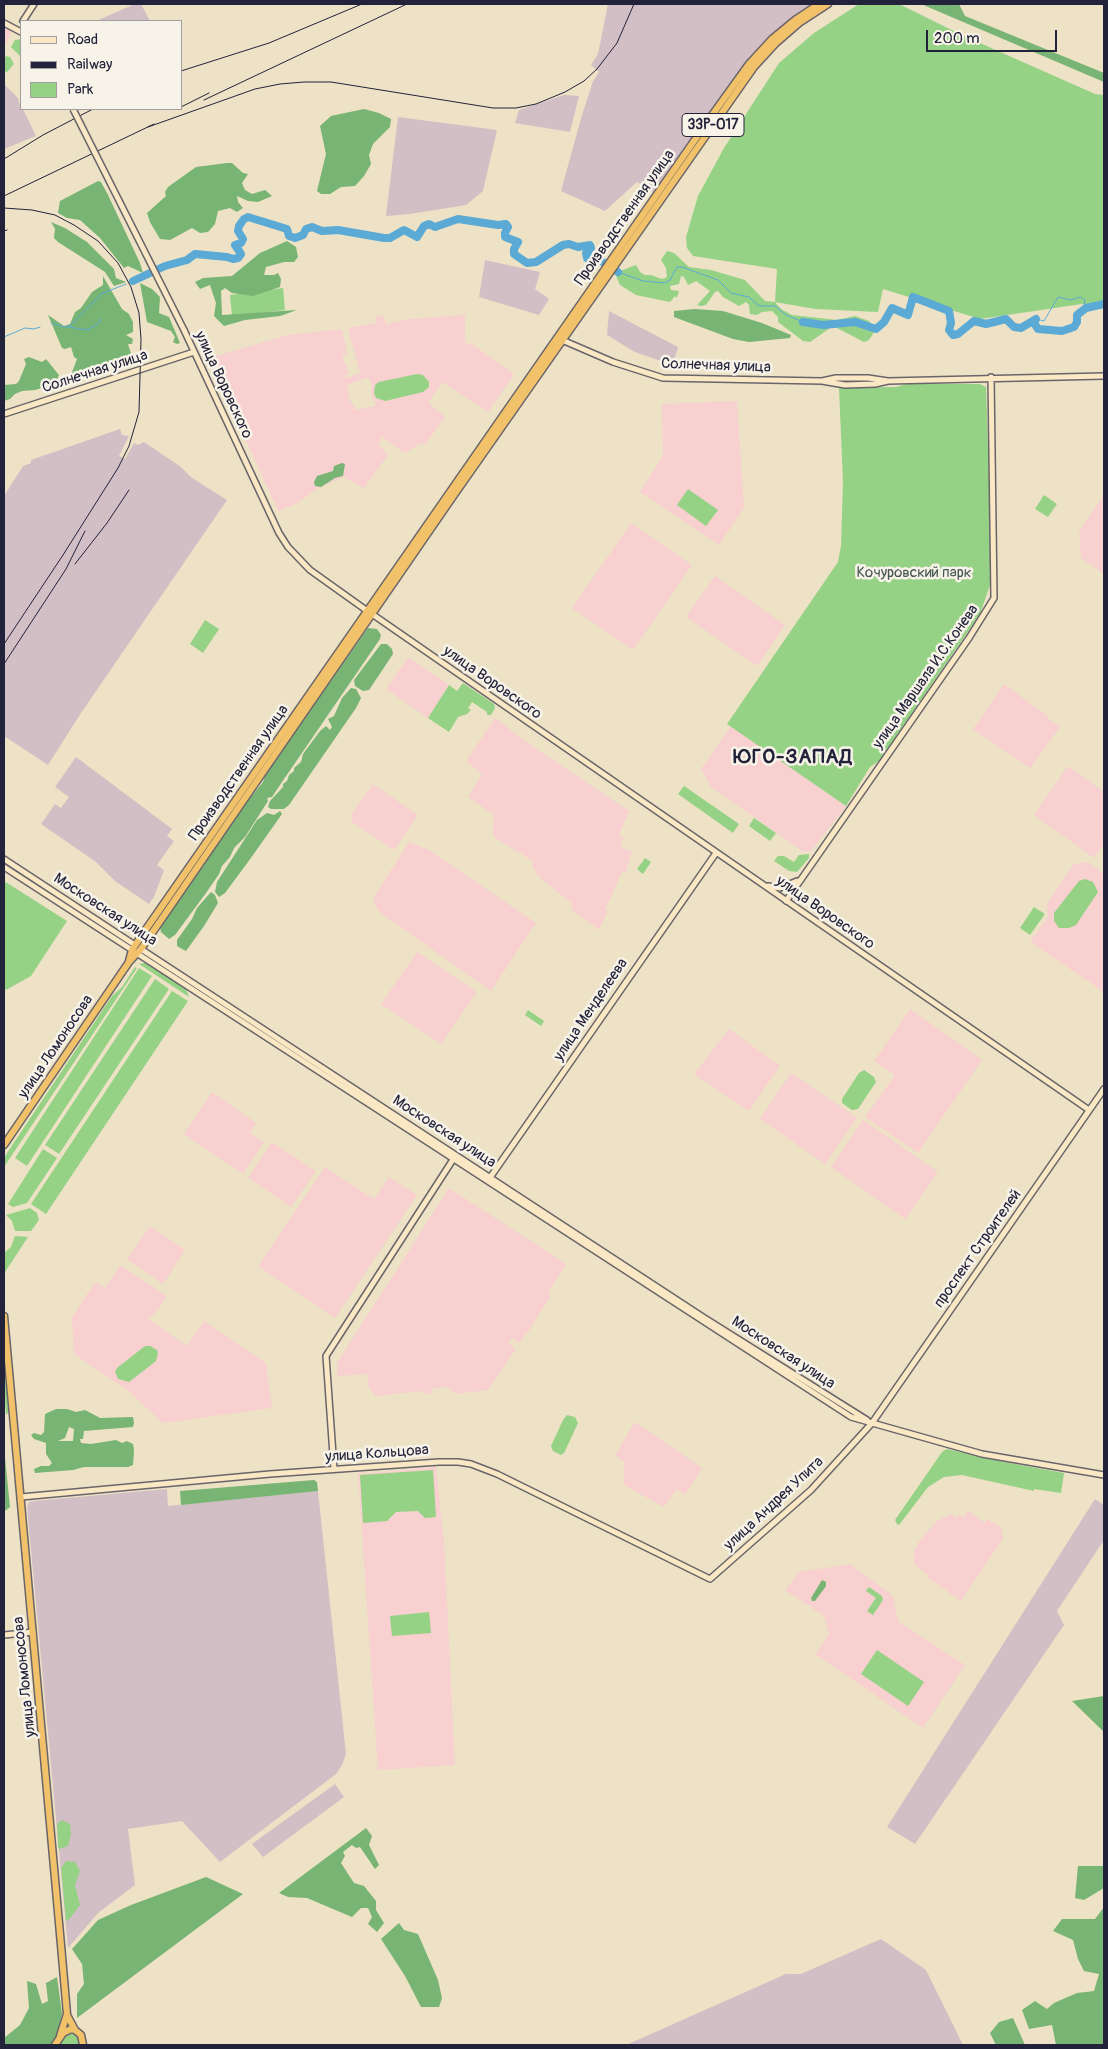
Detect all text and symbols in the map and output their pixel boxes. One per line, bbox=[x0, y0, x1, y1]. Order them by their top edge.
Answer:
legend bbox=[20, 20, 182, 110]
scale bar bbox=[928, 20, 1059, 52]
text: 200 m bbox=[934, 29, 979, 48]
text: Road bbox=[67, 30, 98, 49]
text: Railway bbox=[67, 55, 112, 74]
text: Park bbox=[67, 80, 93, 99]
road number: 33Р-017 bbox=[682, 114, 744, 136]
street label: Производственная улица bbox=[571, 147, 679, 289]
street label: улица Воровского bbox=[190, 329, 256, 441]
street label: Солнечная улица bbox=[40, 346, 150, 398]
street label: Солнечная улица bbox=[661, 355, 771, 377]
park label: Кочуровский парк bbox=[856, 564, 972, 582]
street label: улица Маршала И.С.Конева bbox=[869, 601, 983, 753]
street label: улица Воровского bbox=[439, 642, 545, 724]
street label: Производственная улица bbox=[185, 702, 293, 844]
district label: ЮГО-ЗАПАД bbox=[732, 746, 854, 770]
street label: Московская улица bbox=[50, 870, 160, 950]
street label: улица Воровского bbox=[772, 872, 878, 954]
street label: улица Менделеева bbox=[550, 955, 632, 1065]
street label: улица Ломоносова bbox=[15, 992, 97, 1102]
street label: Московская улица bbox=[389, 1092, 499, 1172]
street label: проспект Строителей bbox=[931, 1187, 1025, 1311]
street label: Московская улица bbox=[728, 1313, 838, 1393]
street label: улица Кольцова bbox=[325, 1441, 429, 1467]
street label: улица Андрея Упита bbox=[721, 1453, 827, 1555]
street label: улица Ломоносова bbox=[10, 1616, 40, 1738]

